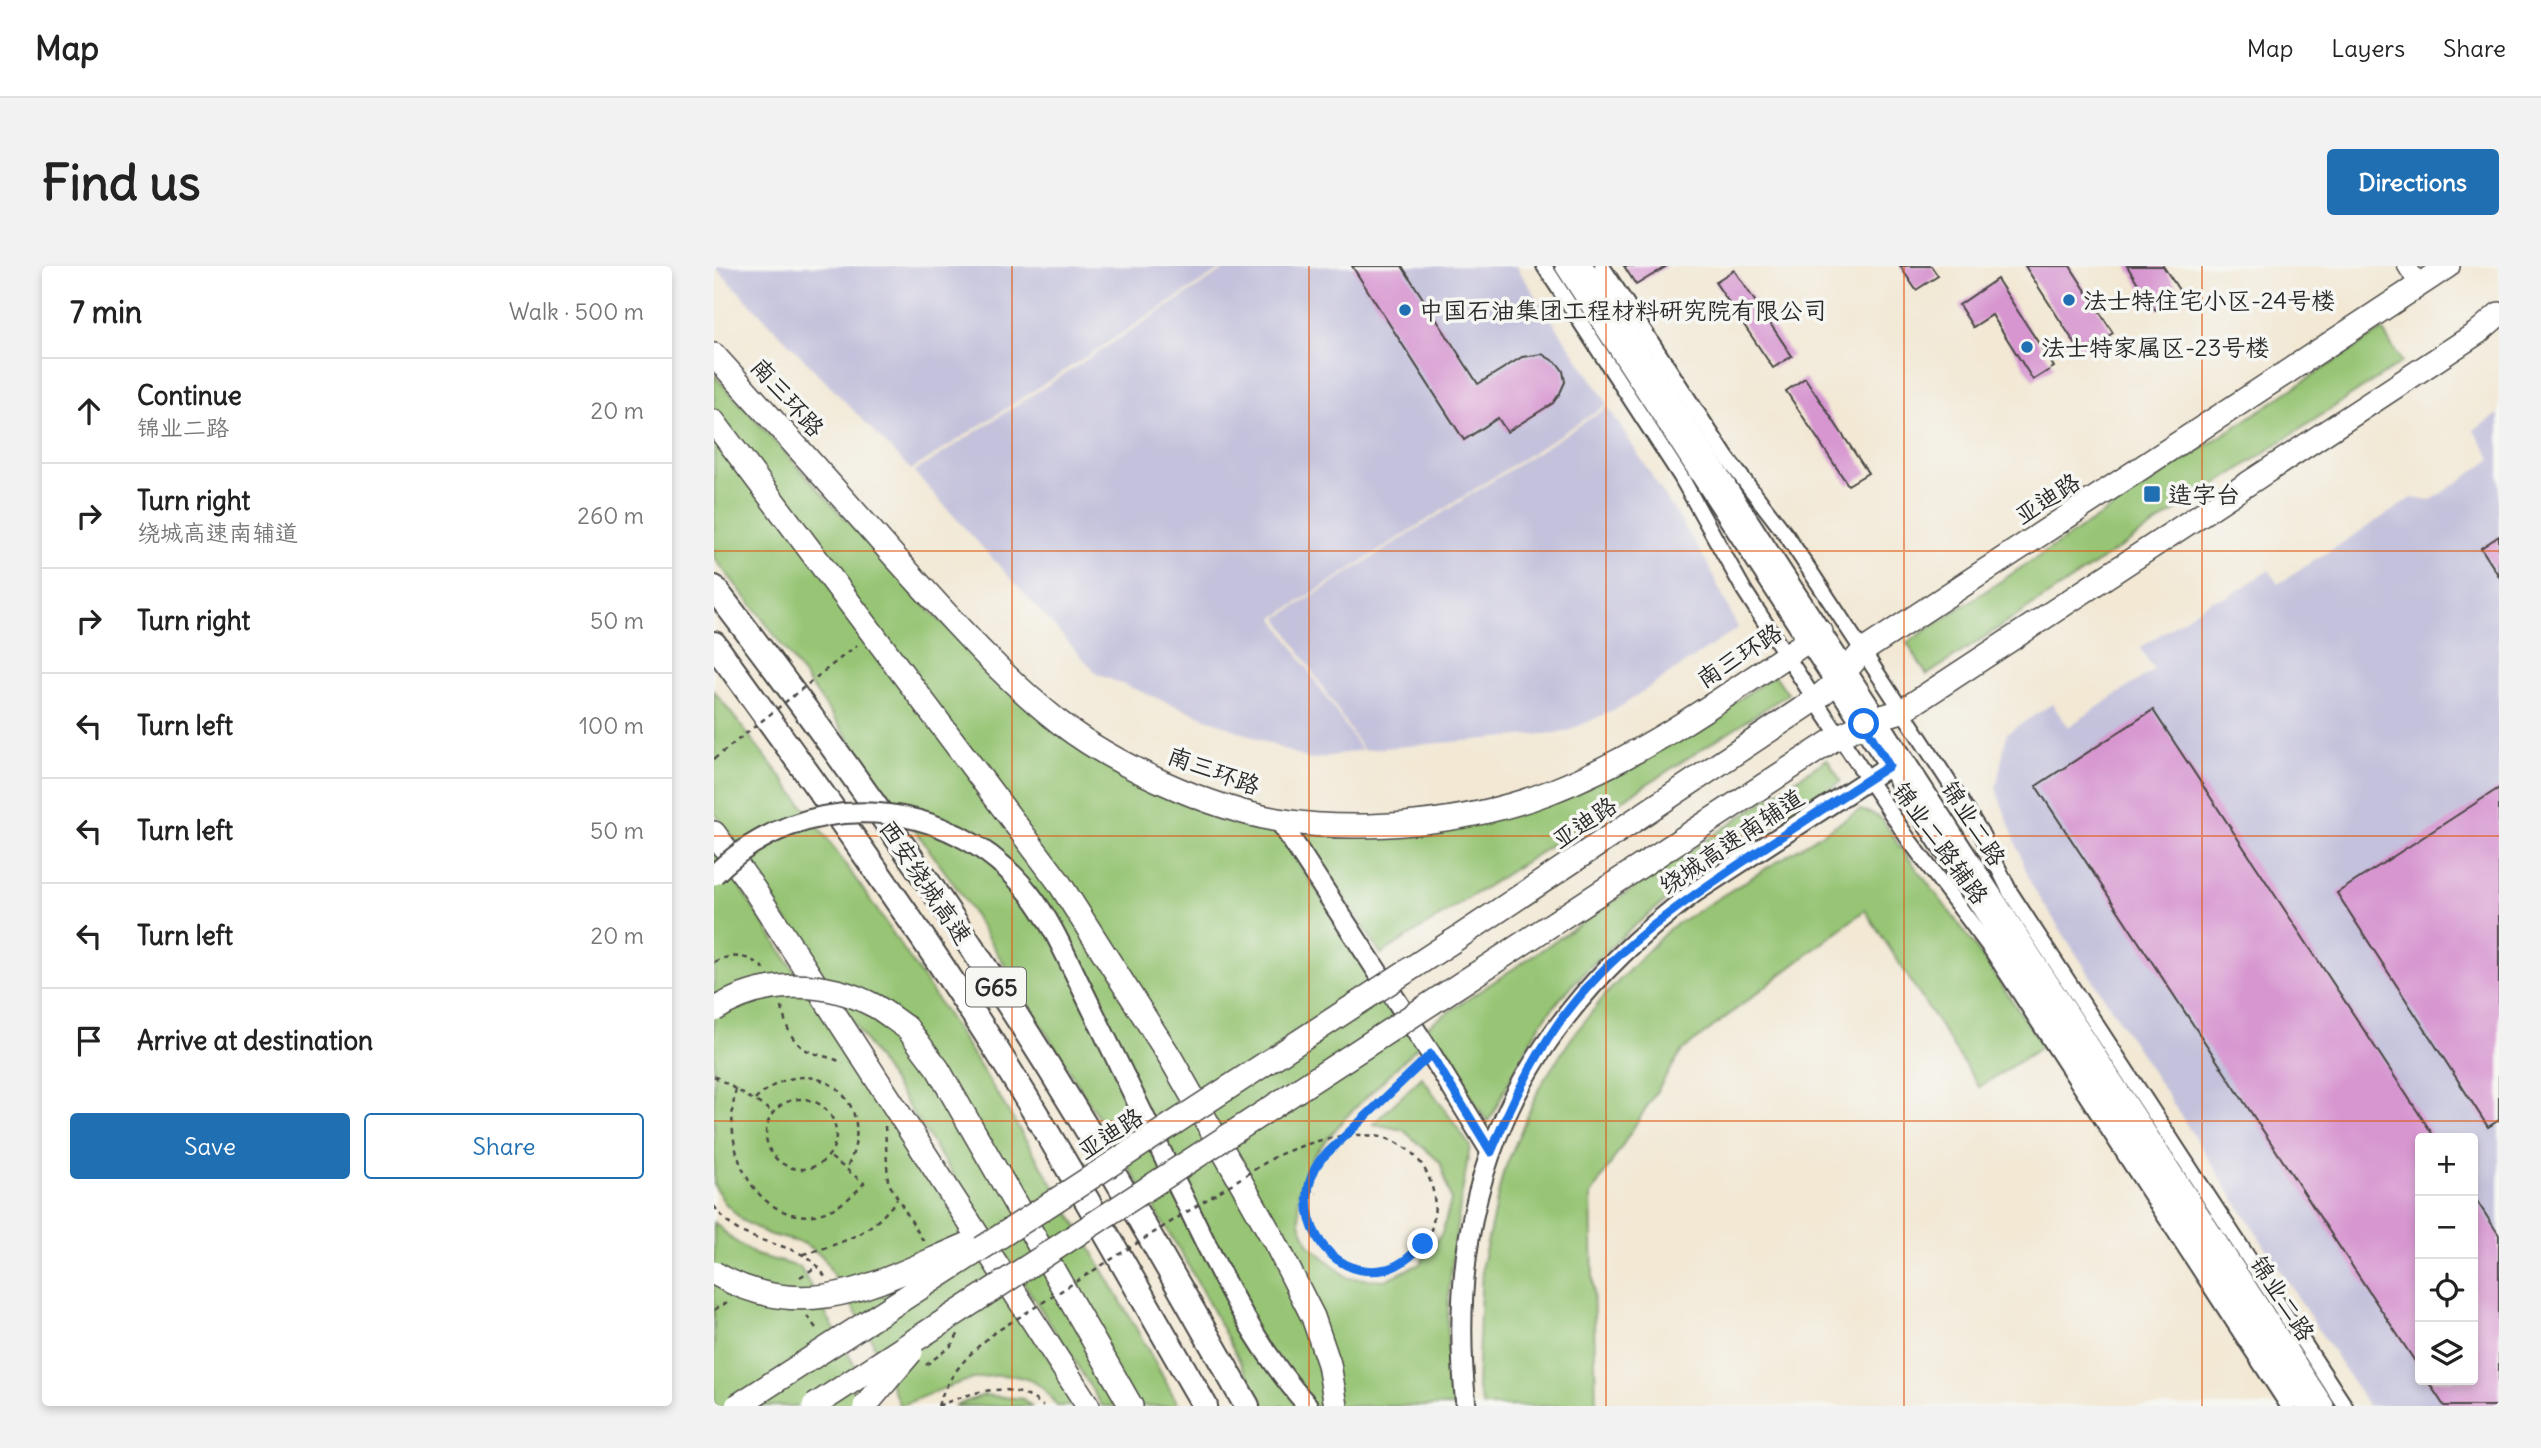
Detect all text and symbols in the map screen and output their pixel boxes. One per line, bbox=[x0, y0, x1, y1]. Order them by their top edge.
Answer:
text: Map bbox=[35, 27, 99, 69]
text: Map bbox=[2247, 33, 2293, 63]
text: Layers bbox=[2331, 33, 2405, 63]
text: Share bbox=[2443, 33, 2506, 63]
button: Directions bbox=[2327, 149, 2499, 215]
text: Find us bbox=[42, 152, 200, 213]
place label: 法士特住宅小区-24号楼 bbox=[2083, 285, 2335, 315]
marker: 法士特住宅小区-24号楼 bbox=[2061, 292, 2077, 308]
text: 7 min bbox=[70, 293, 142, 331]
place label: 中国石油集团工程材料研究院有限公司 bbox=[1419, 295, 1827, 325]
text: Walk · 500 m bbox=[509, 297, 644, 326]
marker: 中国石油集团工程材料研究院有限公司 bbox=[1397, 302, 1413, 318]
place label: 法士特家属区-23号楼 bbox=[2041, 332, 2269, 362]
marker: 法士特家属区-23号楼 bbox=[2019, 339, 2035, 355]
street label: 南三环路 bbox=[745, 351, 831, 443]
text: Continue bbox=[137, 379, 242, 412]
icon: ahead bbox=[70, 392, 108, 430]
text: 20 m bbox=[591, 396, 644, 425]
text: 锦业二路 bbox=[137, 413, 229, 442]
street label: 亚迪路 bbox=[2009, 466, 2085, 530]
place label: 造字台 bbox=[2168, 479, 2240, 509]
text: Turn right bbox=[137, 484, 250, 517]
marker: 造字台 bbox=[2142, 484, 2162, 504]
icon: right bbox=[70, 497, 108, 535]
text: 260 m bbox=[577, 501, 644, 530]
text: 绕城高速南辅道 bbox=[137, 518, 298, 547]
icon: right bbox=[70, 602, 108, 640]
text: Turn right bbox=[137, 604, 250, 637]
text: 50 m bbox=[590, 606, 644, 635]
street label: 南三环路 bbox=[1691, 616, 1787, 694]
icon: left bbox=[70, 707, 108, 745]
route start bbox=[1848, 708, 1879, 739]
text: Turn left bbox=[137, 709, 233, 742]
text: 100 m bbox=[579, 711, 644, 740]
street label: 南三环路 bbox=[1164, 739, 1264, 801]
street label: 锦业二路 bbox=[1935, 775, 2013, 871]
street label: 锦业二路辅路 bbox=[1887, 776, 1995, 910]
street label: 绕城高速南辅道 bbox=[1653, 782, 1809, 900]
street label: 亚迪路 bbox=[1546, 789, 1622, 855]
icon: left bbox=[70, 812, 108, 850]
text: Turn left bbox=[137, 814, 233, 847]
street label: 西安绕城高速 bbox=[873, 814, 979, 950]
text: 50 m bbox=[590, 816, 644, 845]
icon: left bbox=[70, 917, 108, 955]
text: Turn left bbox=[137, 919, 233, 952]
text: 20 m bbox=[591, 921, 644, 950]
road number: G65 bbox=[966, 968, 1026, 1006]
icon: arrive bbox=[70, 1022, 108, 1060]
text: Arrive at destination bbox=[137, 1024, 373, 1057]
street label: 亚迪路 bbox=[1072, 1101, 1148, 1165]
button: Save bbox=[70, 1113, 350, 1179]
button: Share bbox=[364, 1113, 644, 1179]
map controls bbox=[2415, 1133, 2478, 1385]
button: + bbox=[2415, 1133, 2478, 1196]
button: − bbox=[2415, 1196, 2478, 1259]
route end bbox=[1407, 1228, 1438, 1259]
street label: 锦业二路 bbox=[2244, 1250, 2322, 1346]
button: locate bbox=[2415, 1259, 2478, 1322]
button: layers bbox=[2415, 1322, 2478, 1385]

